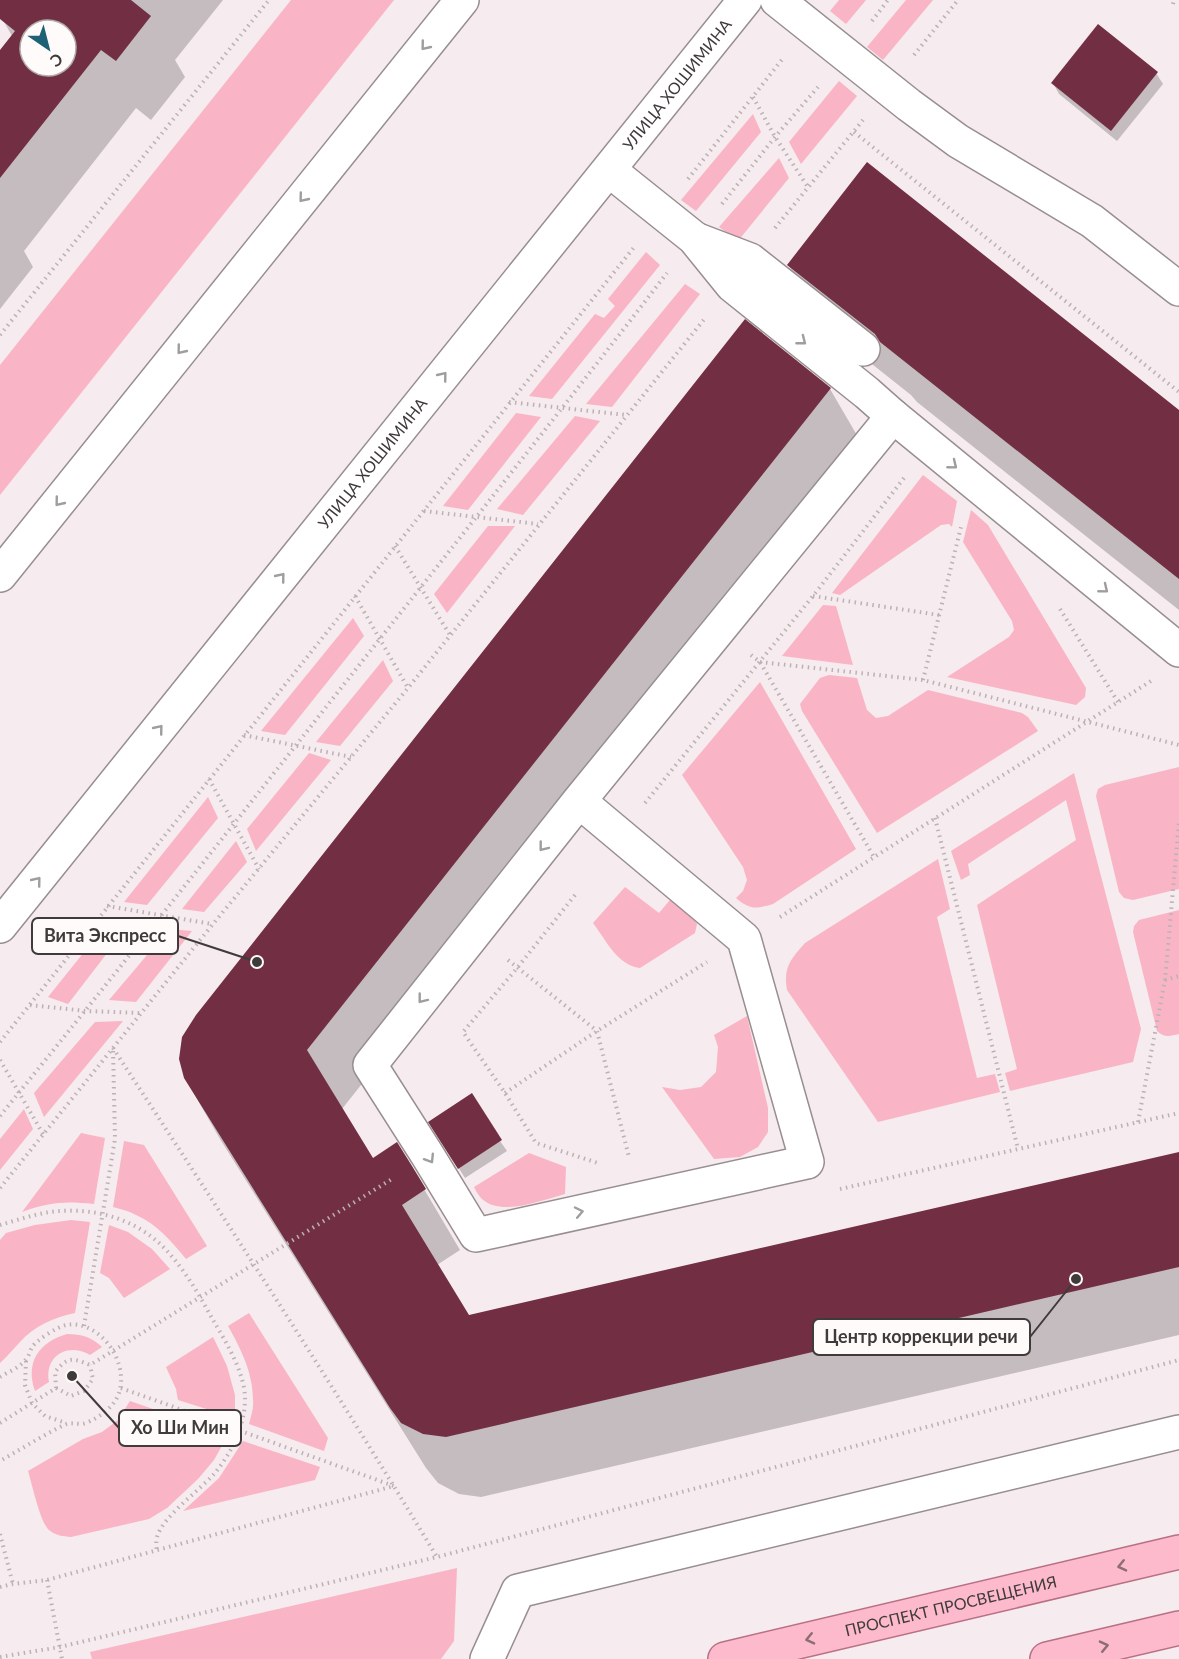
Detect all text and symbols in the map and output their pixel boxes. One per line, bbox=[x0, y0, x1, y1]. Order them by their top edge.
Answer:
street label: УЛИЦА ХОШИМИНА bbox=[618, 15, 735, 154]
north arrow bbox=[18, 18, 78, 78]
one-way arrow bbox=[421, 39, 432, 50]
text: С bbox=[47, 50, 67, 72]
one-way arrow bbox=[299, 191, 310, 202]
one-way arrow bbox=[795, 334, 806, 345]
one-way arrow bbox=[177, 343, 188, 354]
one-way arrow bbox=[436, 372, 447, 383]
street label: УЛИЦА ХОШИМИНА bbox=[314, 393, 430, 532]
one-way arrow bbox=[946, 458, 957, 469]
one-way arrow bbox=[55, 495, 66, 506]
one-way arrow bbox=[274, 573, 285, 584]
one-way arrow bbox=[1097, 581, 1108, 592]
one-way arrow bbox=[152, 725, 163, 736]
one-way arrow bbox=[539, 840, 550, 851]
one-way arrow bbox=[29, 876, 40, 887]
callout: Вита Экспресс bbox=[32, 918, 178, 954]
text: Вита Экспресс bbox=[44, 924, 166, 946]
one-way arrow bbox=[418, 993, 429, 1004]
one-way arrow bbox=[422, 1153, 434, 1163]
one-way arrow bbox=[574, 1206, 584, 1219]
callout: Центр коррекции речи bbox=[813, 1319, 1030, 1355]
text: Центр коррекции речи bbox=[824, 1325, 1018, 1347]
callout: Хо Ши Мин bbox=[119, 1410, 241, 1446]
text: Хо Ши Мин bbox=[131, 1416, 229, 1438]
one-way arrow bbox=[1117, 1558, 1127, 1571]
street label: ПРОСПЕКТ ПРОСВЕЩЕНИЯ bbox=[843, 1571, 1058, 1639]
one-way arrow bbox=[805, 1632, 815, 1645]
one-way arrow bbox=[1098, 1640, 1108, 1653]

